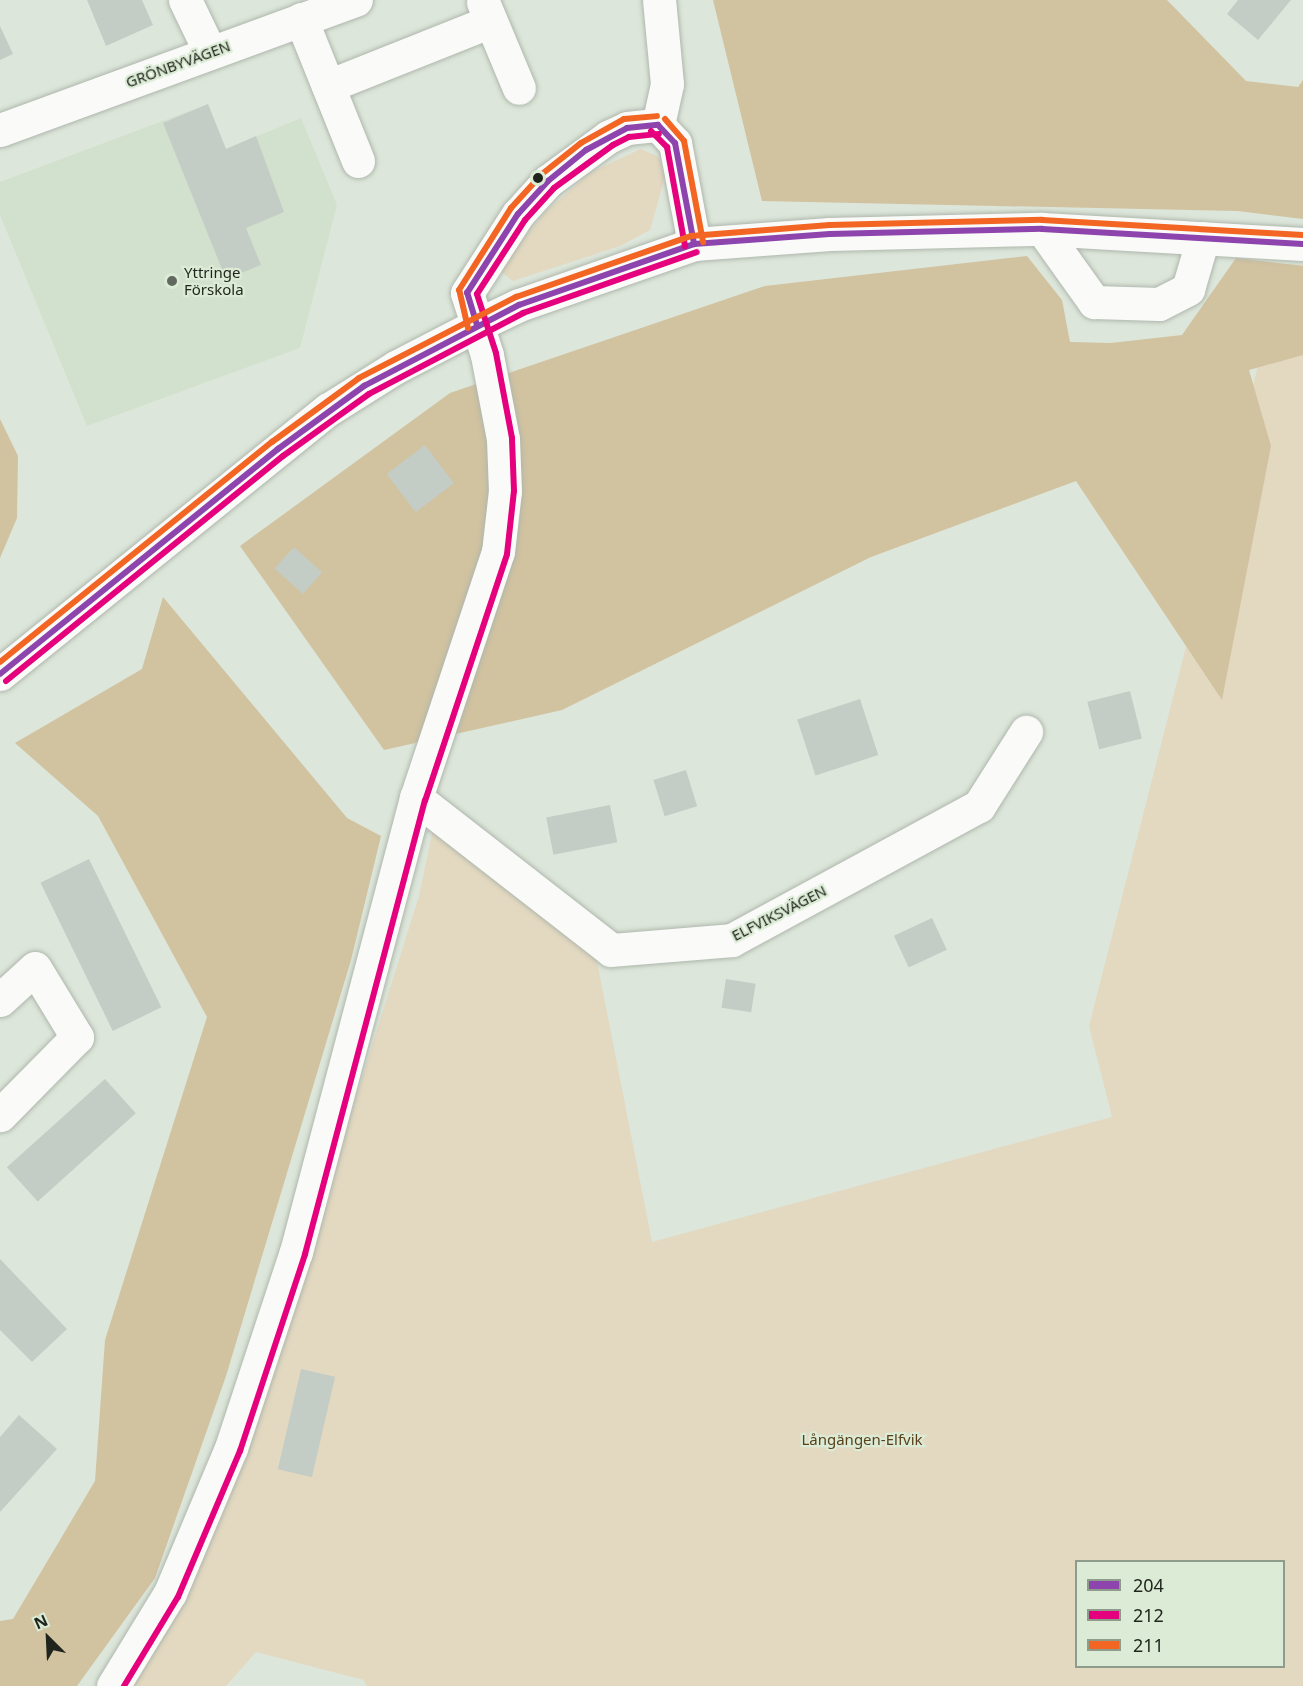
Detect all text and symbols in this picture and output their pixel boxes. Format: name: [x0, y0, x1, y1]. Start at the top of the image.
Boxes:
street label: GRÖNBYVÄGEN: [123, 37, 233, 91]
unlabelled marker: [532, 172, 544, 184]
place label: Yttringe Förskola: [184, 263, 244, 298]
marker: Yttringe Förskola: [165, 274, 179, 288]
street label: ELFVIKSVÄGEN: [729, 881, 829, 945]
park label: Långängen-Elfvik: [801, 1431, 923, 1449]
legend: [1075, 1560, 1285, 1668]
text: 204: [1133, 1573, 1164, 1597]
text: 212: [1133, 1603, 1164, 1627]
north arrow: [18, 1608, 78, 1668]
text: N: [30, 1609, 51, 1634]
text: 211: [1133, 1633, 1164, 1657]

